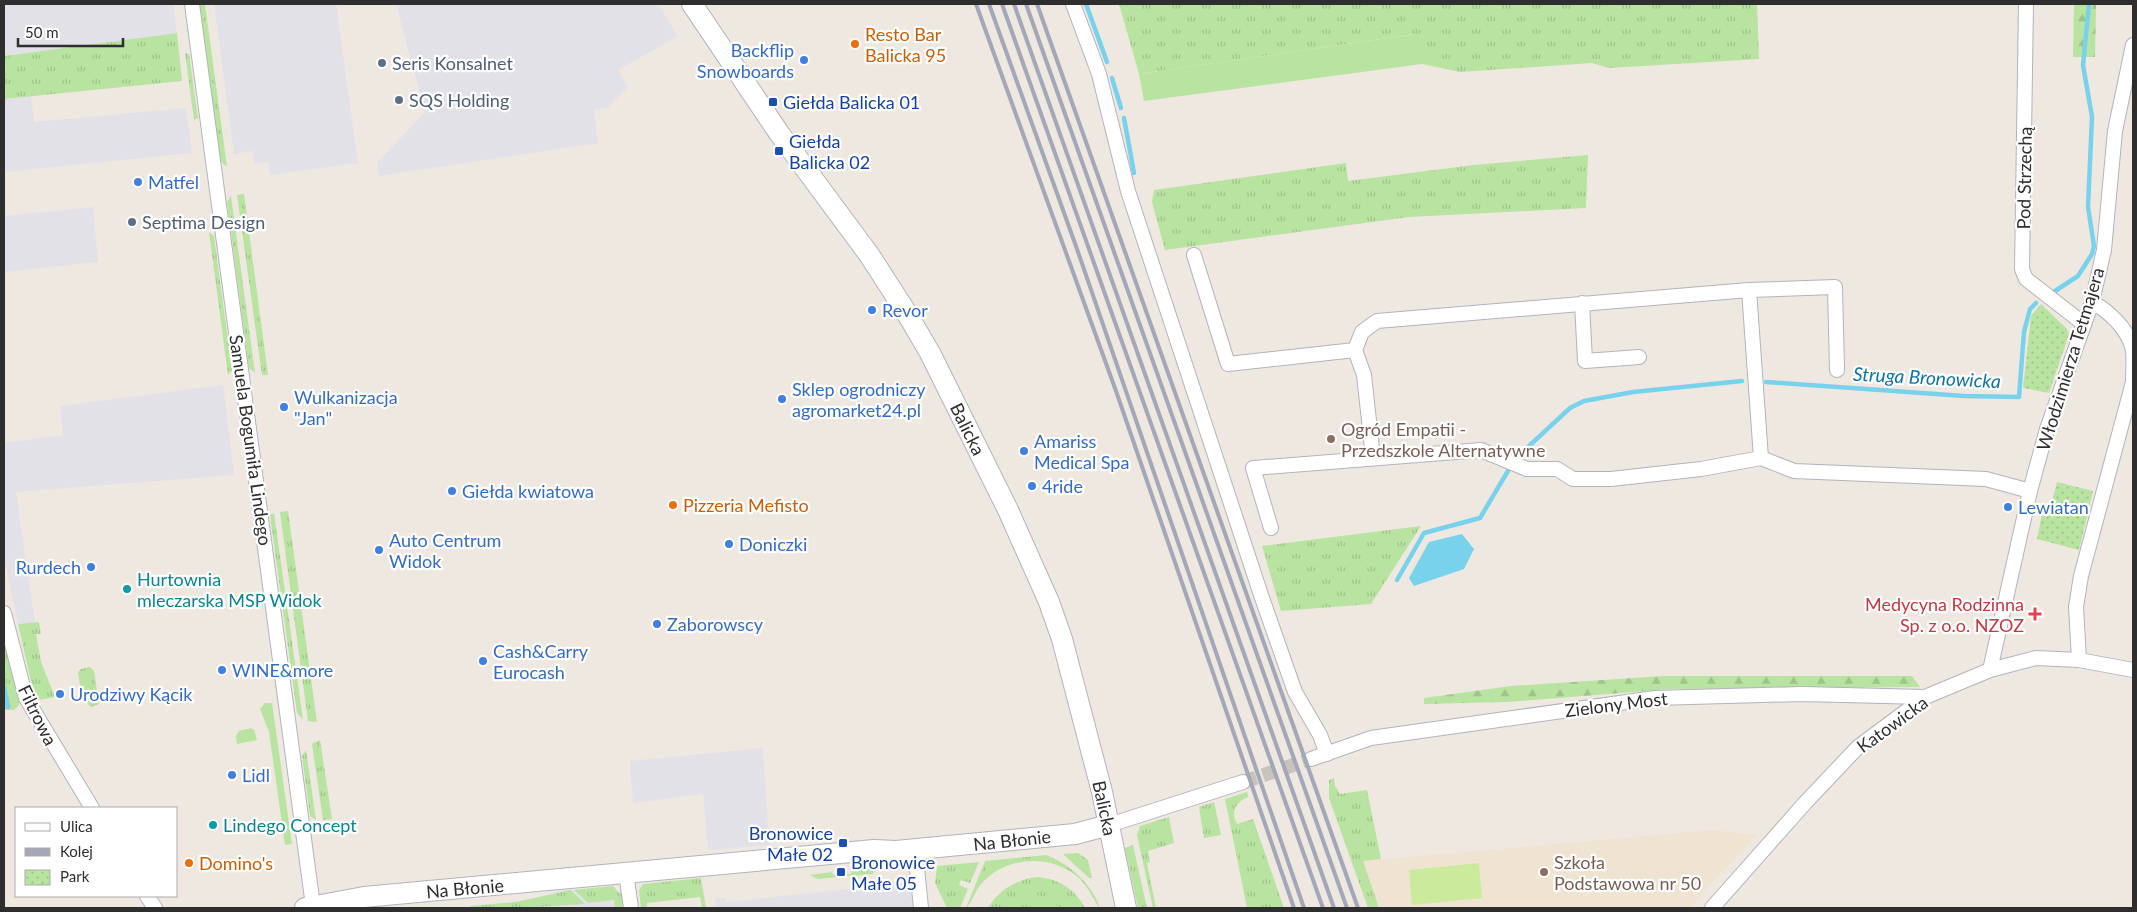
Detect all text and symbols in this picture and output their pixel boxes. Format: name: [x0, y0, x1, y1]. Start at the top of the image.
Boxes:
scale bar: [18, 15, 122, 47]
text: 50 m: [25, 23, 59, 41]
place label: Resto Bar Balicka 95: [865, 23, 946, 66]
marker: Resto Bar Balicka 95: [849, 38, 861, 50]
place label: Backflip Snowboards: [697, 39, 794, 82]
place label: Seris Konsalnet: [392, 52, 513, 74]
marker: Backflip Snowboards: [798, 54, 810, 66]
marker: Seris Konsalnet: [376, 57, 388, 69]
place label: SQS Holding: [409, 89, 509, 111]
place label: Giełda Balicka 01: [783, 91, 920, 113]
marker: SQS Holding: [393, 94, 405, 106]
marker: Giełda Balicka 01: [767, 96, 779, 108]
street label: Pod Strzechą: [2012, 126, 2036, 230]
place label: Giełda Balicka 02: [789, 130, 870, 173]
marker: Giełda Balicka 02: [773, 145, 785, 157]
place label: Matfel: [148, 171, 199, 193]
marker: Matfel: [132, 176, 144, 188]
place label: Septima Design: [142, 211, 265, 233]
marker: Septima Design: [126, 216, 138, 228]
street label: Włodzimierza Tetmajera: [2032, 265, 2108, 453]
place label: Revor: [882, 299, 928, 321]
marker: Revor: [866, 304, 878, 316]
street label: Samuela Bogumiła Lindego: [225, 333, 277, 547]
water label: Struga Bronowicka: [1853, 362, 2001, 392]
place label: Sklep ogrodniczy agromarket24.pl: [792, 378, 926, 421]
place label: Wulkanizacja "Jan": [294, 386, 398, 429]
marker: Sklep ogrodniczy agromarket24.pl: [776, 393, 788, 405]
street label: Balicka: [946, 399, 990, 459]
marker: Wulkanizacja "Jan": [278, 401, 290, 413]
place label: Ogród Empatii - Przedszkole Alternatywne: [1341, 418, 1545, 461]
place label: Amariss Medical Spa: [1034, 430, 1129, 473]
marker: Ogród Empatii - Przedszkole Alternatywne: [1325, 433, 1337, 445]
marker: Amariss Medical Spa: [1018, 445, 1030, 457]
place label: 4ride: [1042, 475, 1083, 497]
place label: Giełda kwiatowa: [462, 480, 594, 502]
marker: 4ride: [1026, 480, 1038, 492]
marker: Giełda kwiatowa: [446, 485, 458, 497]
place label: Pizzeria Mefisto: [683, 494, 809, 516]
place label: Lewiatan: [2018, 496, 2089, 518]
marker: Pizzeria Mefisto: [667, 499, 679, 511]
marker: Lewiatan: [2002, 501, 2014, 513]
place label: Auto Centrum Widok: [389, 529, 501, 572]
place label: Doniczki: [739, 533, 807, 555]
marker: Doniczki: [723, 538, 735, 550]
marker: Auto Centrum Widok: [373, 544, 385, 556]
place label: Rurdech: [16, 556, 81, 578]
marker: Rurdech: [85, 561, 97, 573]
place label: Hurtownia mleczarska MSP Widok: [137, 568, 323, 611]
marker: Hurtownia mleczarska MSP Widok: [121, 583, 133, 595]
place label: Medycyna Rodzinna Sp. z o.o. NZOZ: [1865, 593, 2024, 636]
marker: Medycyna Rodzinna Sp. z o.o. NZOZ: [2028, 607, 2042, 621]
place label: Zaborowscy: [667, 613, 764, 635]
marker: Zaborowscy: [651, 618, 663, 630]
place label: Cash&Carry Eurocash: [493, 640, 589, 683]
marker: Cash&Carry Eurocash: [477, 655, 489, 667]
place label: WINE&more: [232, 659, 333, 681]
marker: WINE&more: [216, 664, 228, 676]
street label: Filtrowa: [14, 681, 62, 749]
place label: Urodziwy Kącik: [70, 683, 193, 705]
street label: Zielony Most: [1563, 687, 1669, 721]
marker: Urodziwy Kącik: [54, 688, 66, 700]
street label: Katowicka: [1852, 691, 1932, 757]
place label: Lidl: [242, 764, 270, 786]
marker: Lidl: [226, 769, 238, 781]
street label: Balicka: [1088, 778, 1122, 838]
legend: [15, 807, 178, 897]
place label: Lindego Concept: [223, 814, 357, 836]
text: Ulica: [60, 817, 93, 835]
marker: Lindego Concept: [207, 819, 219, 831]
place label: Bronowice Małe 02: [749, 822, 833, 865]
street label: Na Błonie: [972, 825, 1052, 855]
marker: Bronowice Małe 02: [837, 837, 849, 849]
text: Kolej: [60, 842, 93, 860]
place label: Bronowice Małe 05: [851, 851, 935, 894]
place label: Szkoła Podstawowa nr 50: [1554, 851, 1701, 894]
place label: Domino's: [199, 852, 273, 874]
marker: Domino's: [183, 857, 195, 869]
marker: Bronowice Małe 05: [835, 866, 847, 878]
marker: Szkoła Podstawowa nr 50: [1538, 866, 1550, 878]
text: Park: [60, 867, 90, 885]
street label: Na Błonie: [425, 874, 505, 902]

